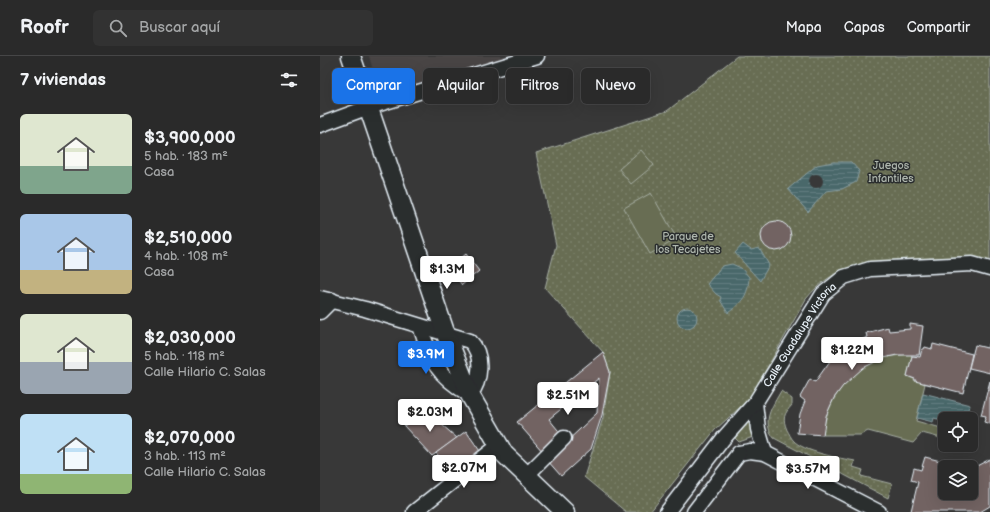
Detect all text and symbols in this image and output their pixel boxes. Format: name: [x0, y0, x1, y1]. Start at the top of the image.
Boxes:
search box: [93, 10, 373, 46]
text: Roofr: [20, 16, 69, 39]
icon: search: [107, 17, 129, 39]
text: Buscar aquí: [139, 18, 220, 37]
text: Mapa: [786, 19, 822, 36]
text: Capas: [844, 19, 885, 36]
text: Compartir: [907, 19, 970, 36]
chip: Comprar: [332, 68, 415, 104]
chip: Alquilar: [423, 68, 498, 104]
chip: Filtros: [506, 68, 573, 104]
chip: Nuevo: [581, 68, 650, 104]
icon: filters: [278, 69, 300, 91]
text: 7 viviendas: [20, 70, 106, 90]
text: $3,900,000: [144, 128, 236, 148]
icon: home: [52, 130, 100, 178]
text: 5 hab. · 183 m²: [144, 148, 228, 164]
park label: Juegos Infantiles: [868, 159, 914, 185]
text: Casa: [144, 164, 174, 180]
text: $2,510,000: [144, 228, 232, 248]
icon: home: [52, 230, 100, 278]
park label: Parque de los Tecajetes: [656, 230, 721, 256]
text: 4 hab. · 108 m²: [144, 248, 228, 264]
pin: $1.3M: [419, 256, 475, 290]
text: $1.3M: [429, 261, 465, 277]
text: Casa: [144, 264, 174, 280]
street label: Calle Guadalupe Victoria: [760, 280, 839, 389]
text: $2,030,000: [144, 328, 236, 348]
icon: home: [52, 330, 100, 378]
pin: $1.22M: [819, 337, 885, 371]
pin: $3.9M: [398, 341, 454, 375]
text: $1.22M: [830, 342, 874, 358]
text: $3.9M: [407, 346, 445, 362]
text: 5 hab. · 118 m²: [144, 348, 225, 364]
text: Calle Hilario C. Salas: [144, 364, 266, 380]
pin: $2.51M: [535, 382, 601, 416]
text: $2.51M: [546, 387, 590, 403]
pin: $2.03M: [397, 399, 463, 433]
text: $2.03M: [407, 404, 453, 420]
map controls: [938, 412, 978, 500]
button: locate: [938, 412, 978, 452]
text: $2,070,000: [144, 428, 235, 448]
icon: home: [52, 430, 100, 478]
text: 3 hab. · 113 m²: [144, 448, 226, 464]
pin: $2.07M: [431, 455, 497, 489]
pin: $3.57M: [775, 456, 841, 490]
text: $2.07M: [441, 460, 487, 476]
button: layers: [938, 460, 978, 500]
text: $3.57M: [786, 461, 830, 477]
text: Calle Hilario C. Salas: [144, 464, 266, 480]

